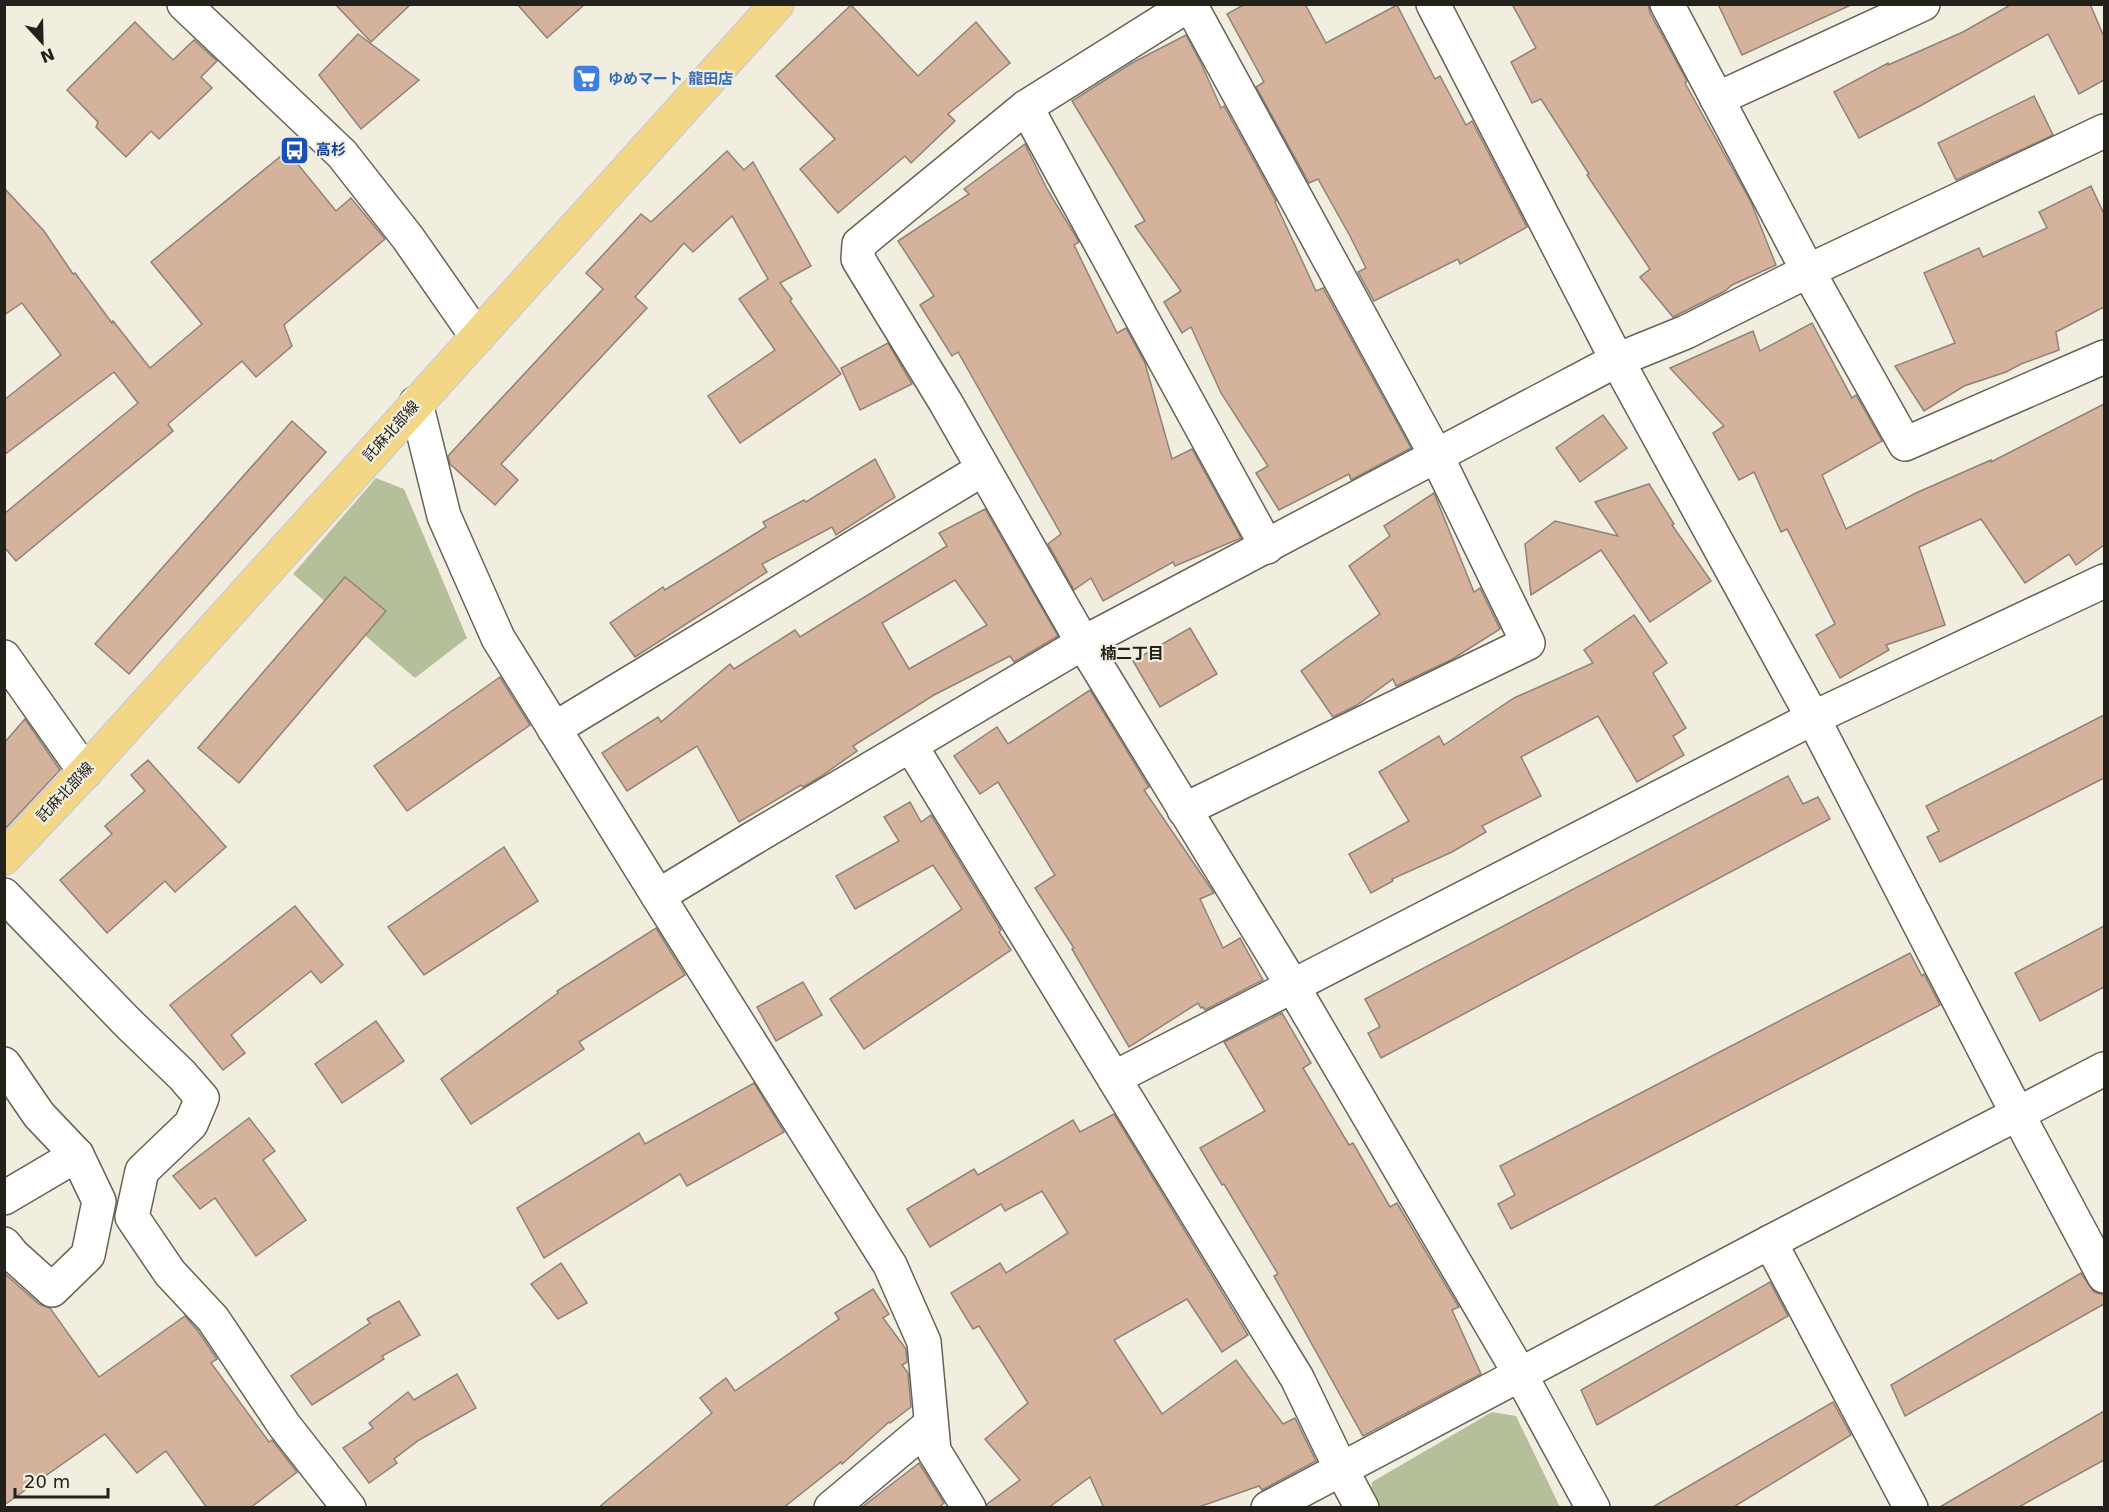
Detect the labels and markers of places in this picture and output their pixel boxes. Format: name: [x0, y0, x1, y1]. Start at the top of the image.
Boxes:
supermarket icon: ゆめマート 龍田店: [571, 63, 603, 95]
place label: ゆめマート 龍田店: [608, 70, 733, 88]
bus stop icon: 高杉: [279, 134, 311, 166]
place label: 高杉: [316, 141, 346, 159]

